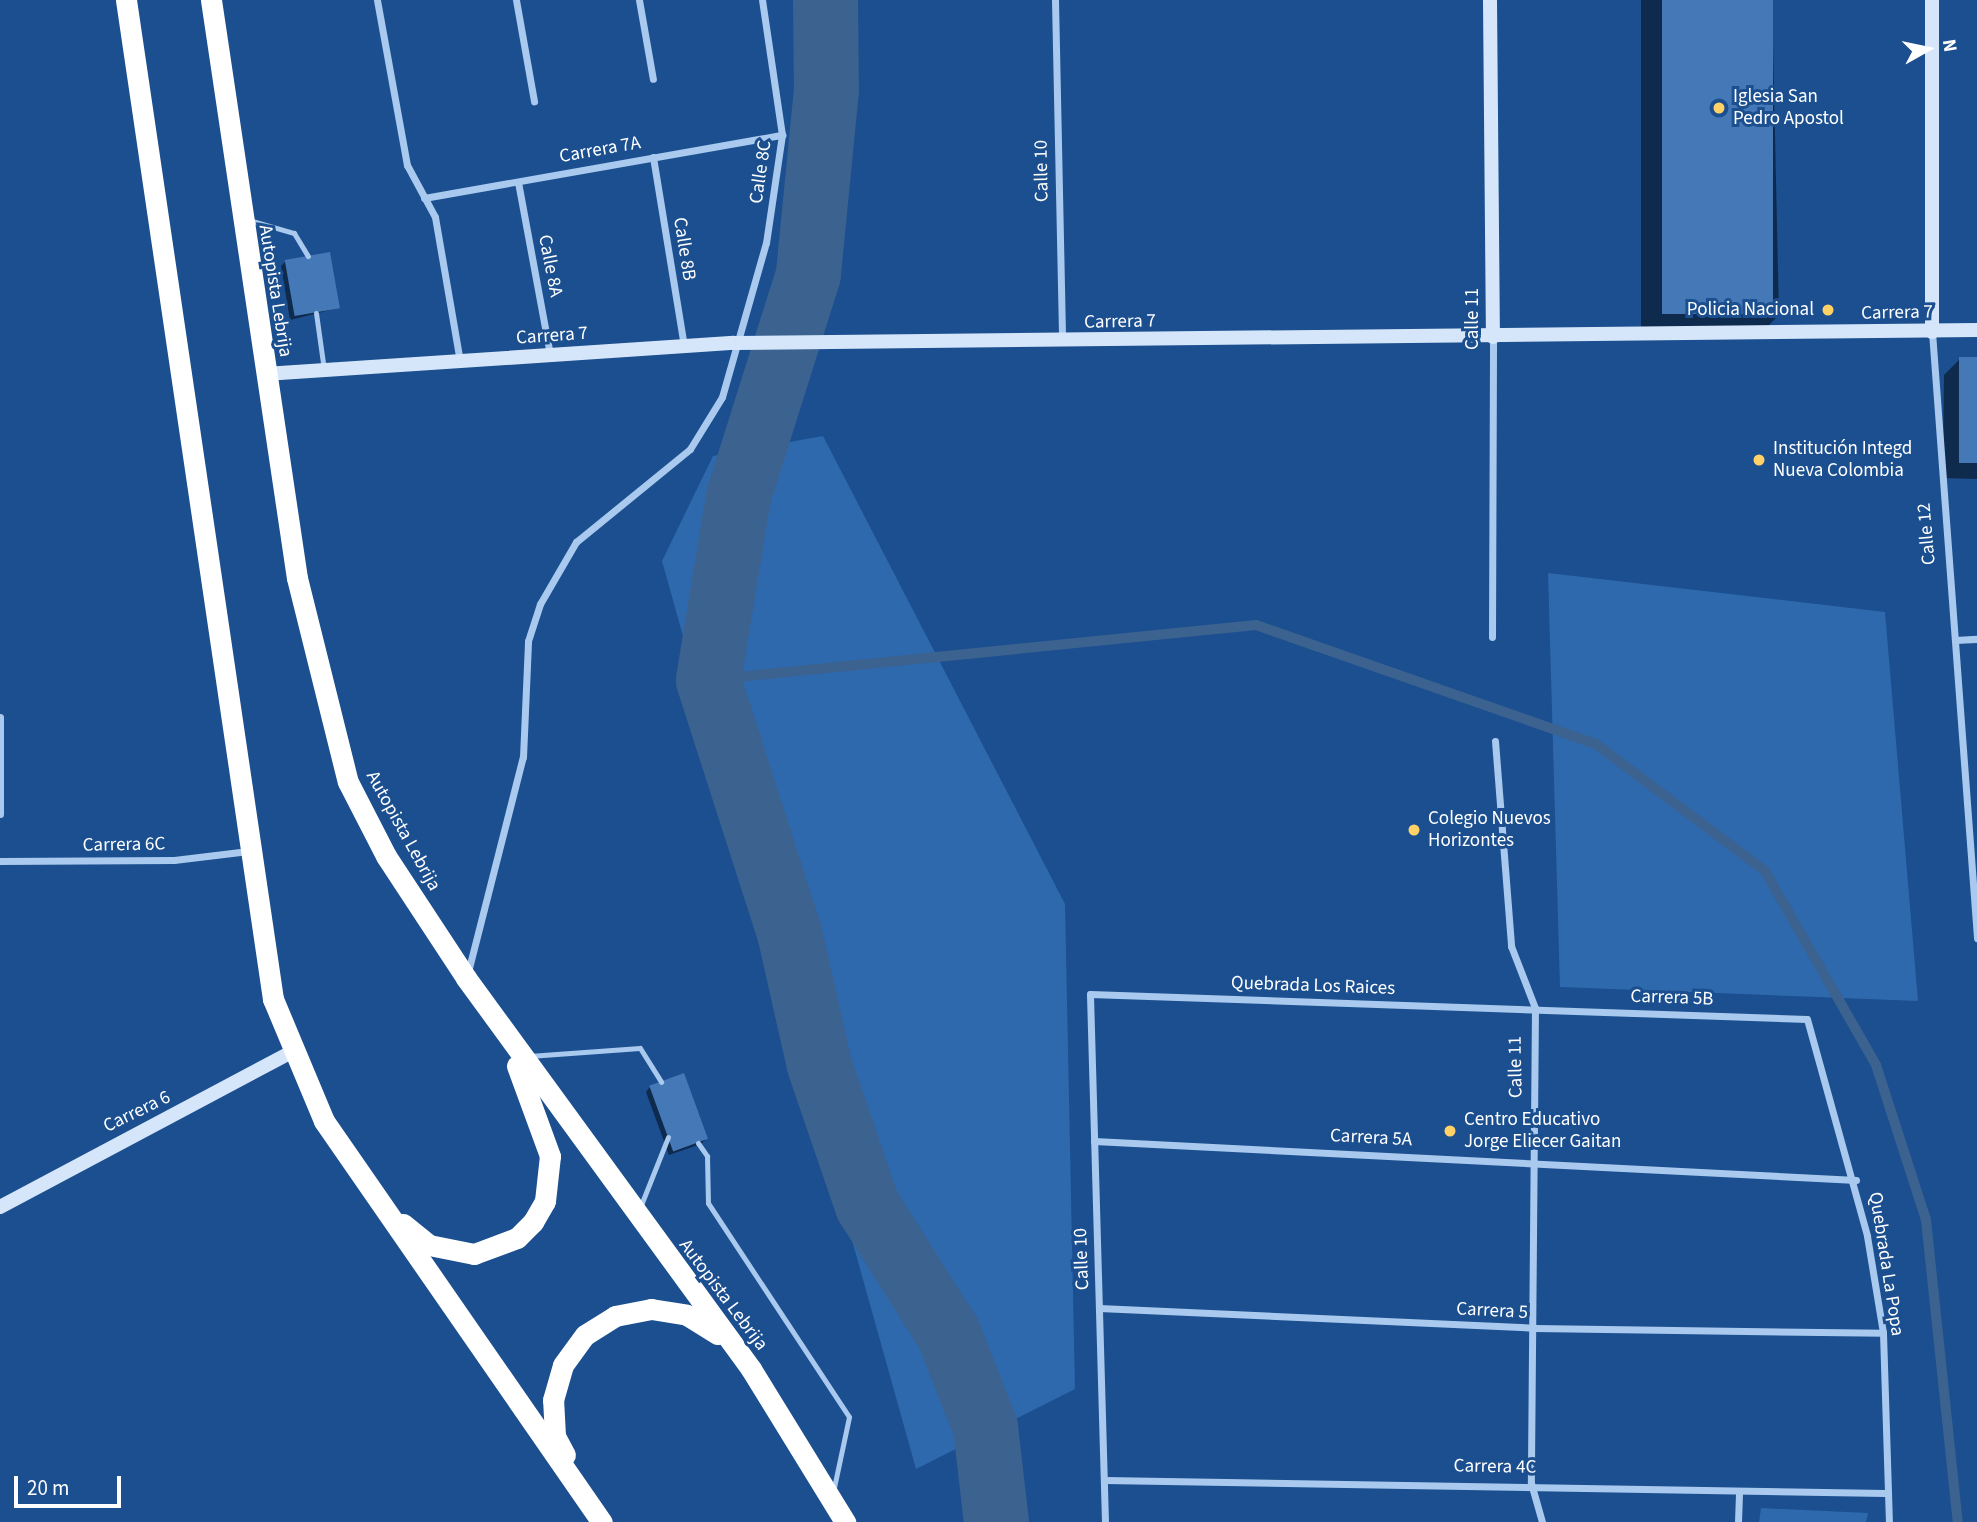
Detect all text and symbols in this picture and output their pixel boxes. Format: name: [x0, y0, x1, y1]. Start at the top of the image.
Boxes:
north arrow: [1893, 14, 1963, 84]
text: N: [1935, 37, 1964, 54]
place label: Iglesia San Pedro Apostol: [1733, 86, 1844, 130]
marker: Iglesia San Pedro Apostol: [1711, 100, 1727, 116]
street label: Carrera 7A: [558, 132, 642, 168]
street label: Calle 8C: [745, 139, 777, 205]
street label: Calle 10: [1030, 140, 1054, 202]
street label: Calle 8B: [668, 216, 700, 282]
street label: Autopista Lebrija: [253, 223, 297, 359]
street label: Calle 8A: [533, 233, 567, 299]
street label: Calle 11: [1462, 288, 1484, 350]
place label: Policia Nacional: [1687, 299, 1814, 321]
street label: Carrera 7: [1861, 301, 1933, 325]
marker: Policia Nacional: [1820, 302, 1836, 318]
street label: Carrera 7: [1084, 310, 1156, 334]
street label: Carrera 7: [515, 322, 589, 350]
place label: Institución Integd Nueva Colombia: [1773, 438, 1912, 482]
marker: Institución Integd Nueva Colombia: [1751, 452, 1767, 468]
street label: Calle 12: [1913, 502, 1941, 566]
street label: Autopista Lebrija: [361, 767, 445, 895]
place label: Colegio Nuevos Horizontes: [1428, 808, 1551, 852]
marker: Colegio Nuevos Horizontes: [1406, 822, 1422, 838]
street label: Carrera 6C: [82, 833, 166, 857]
street label: Quebrada Los Raices: [1231, 972, 1395, 1000]
street label: Carrera 5B: [1630, 985, 1714, 1011]
street label: Calle 11: [1504, 1036, 1528, 1098]
street label: Carrera 6: [100, 1086, 174, 1138]
place label: Centro Educativo Jorge Eliecer Gaitan: [1464, 1109, 1621, 1153]
marker: Centro Educativo Jorge Eliecer Gaitan: [1442, 1123, 1458, 1139]
street label: Carrera 5A: [1329, 1124, 1413, 1152]
street label: Quebrada La Popa: [1863, 1190, 1909, 1338]
street label: Calle 10: [1070, 1228, 1094, 1290]
street label: Autopista Lebrija: [674, 1235, 772, 1355]
street label: Carrera 5: [1456, 1298, 1528, 1324]
street label: Carrera 4C: [1453, 1455, 1537, 1479]
scale bar: [18, 1462, 124, 1506]
text: 20 m: [27, 1473, 69, 1503]

